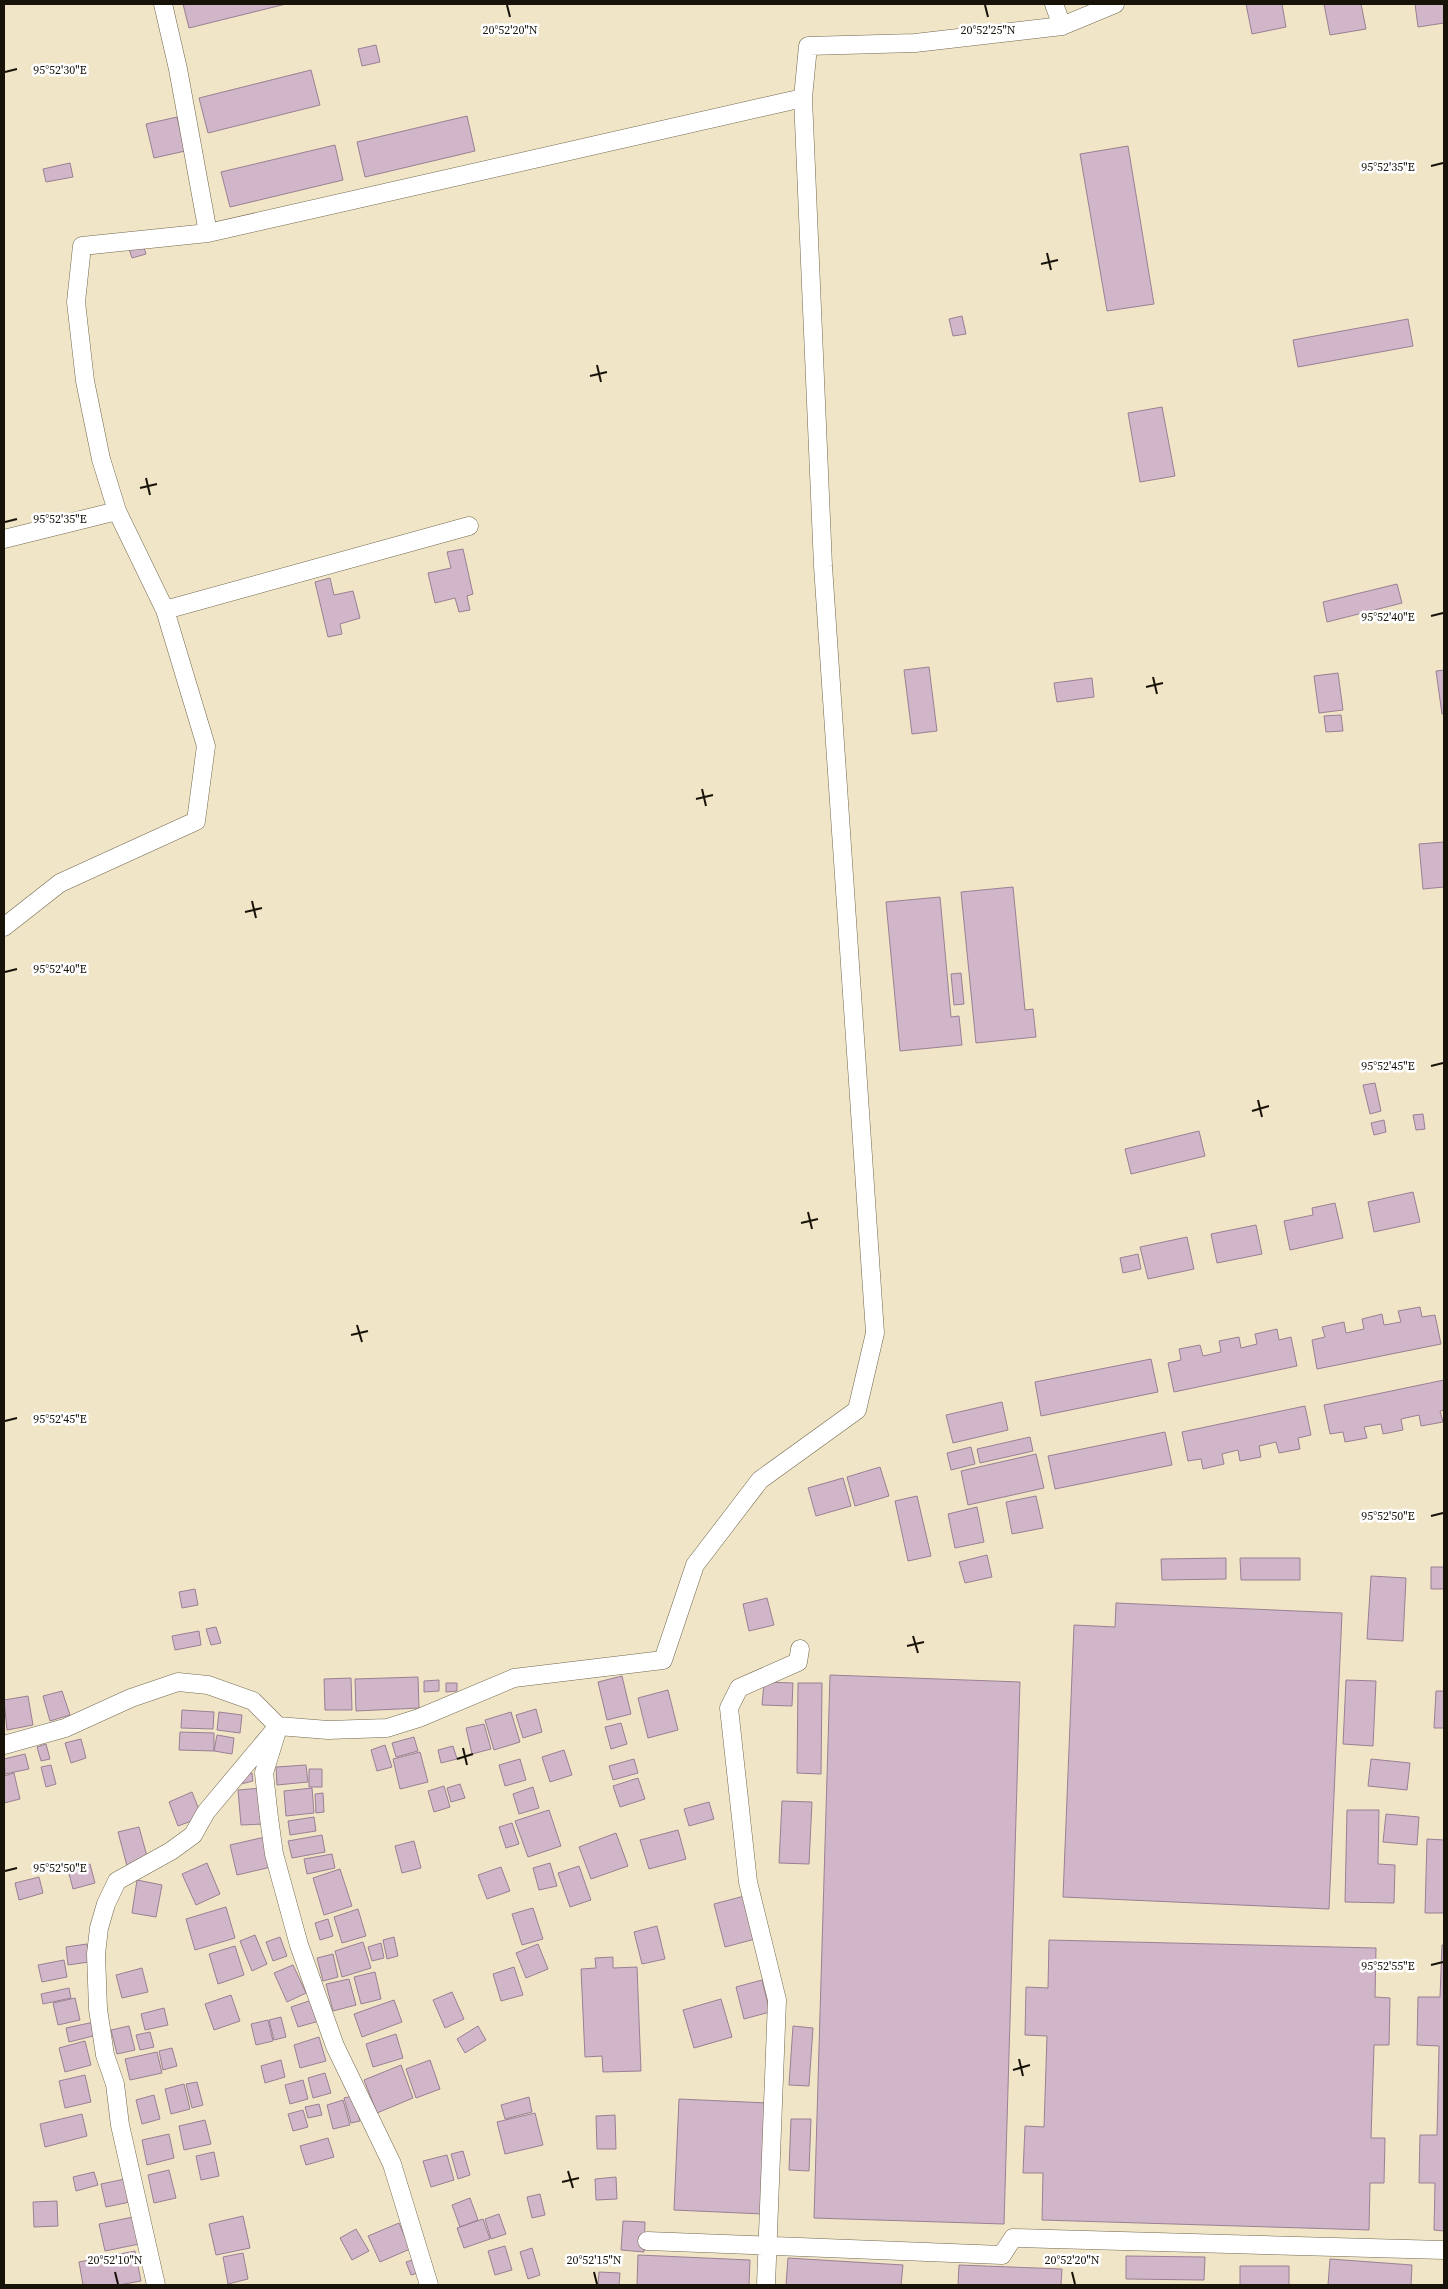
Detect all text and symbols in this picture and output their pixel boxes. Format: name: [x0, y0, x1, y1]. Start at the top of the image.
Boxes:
text: 20°52'20"N: [482, 22, 538, 38]
text: 20°52'25"N: [960, 22, 1016, 38]
text: 95°52'30"E: [33, 62, 87, 78]
text: 95°52'35"E: [1361, 159, 1415, 175]
text: 95°52'35"E: [33, 511, 87, 527]
text: 95°52'40"E: [1361, 609, 1415, 625]
text: 95°52'40"E: [33, 961, 87, 977]
text: 95°52'45"E: [1361, 1058, 1415, 1074]
text: 95°52'45"E: [33, 1411, 87, 1427]
text: 95°52'50"E: [1361, 1508, 1415, 1524]
text: 95°52'50"E: [33, 1860, 87, 1876]
text: 95°52'55"E: [1361, 1958, 1415, 1974]
text: 20°52'10"N: [87, 2252, 143, 2268]
text: 20°52'15"N: [566, 2252, 622, 2268]
text: 20°52'20"N: [1044, 2252, 1100, 2268]

